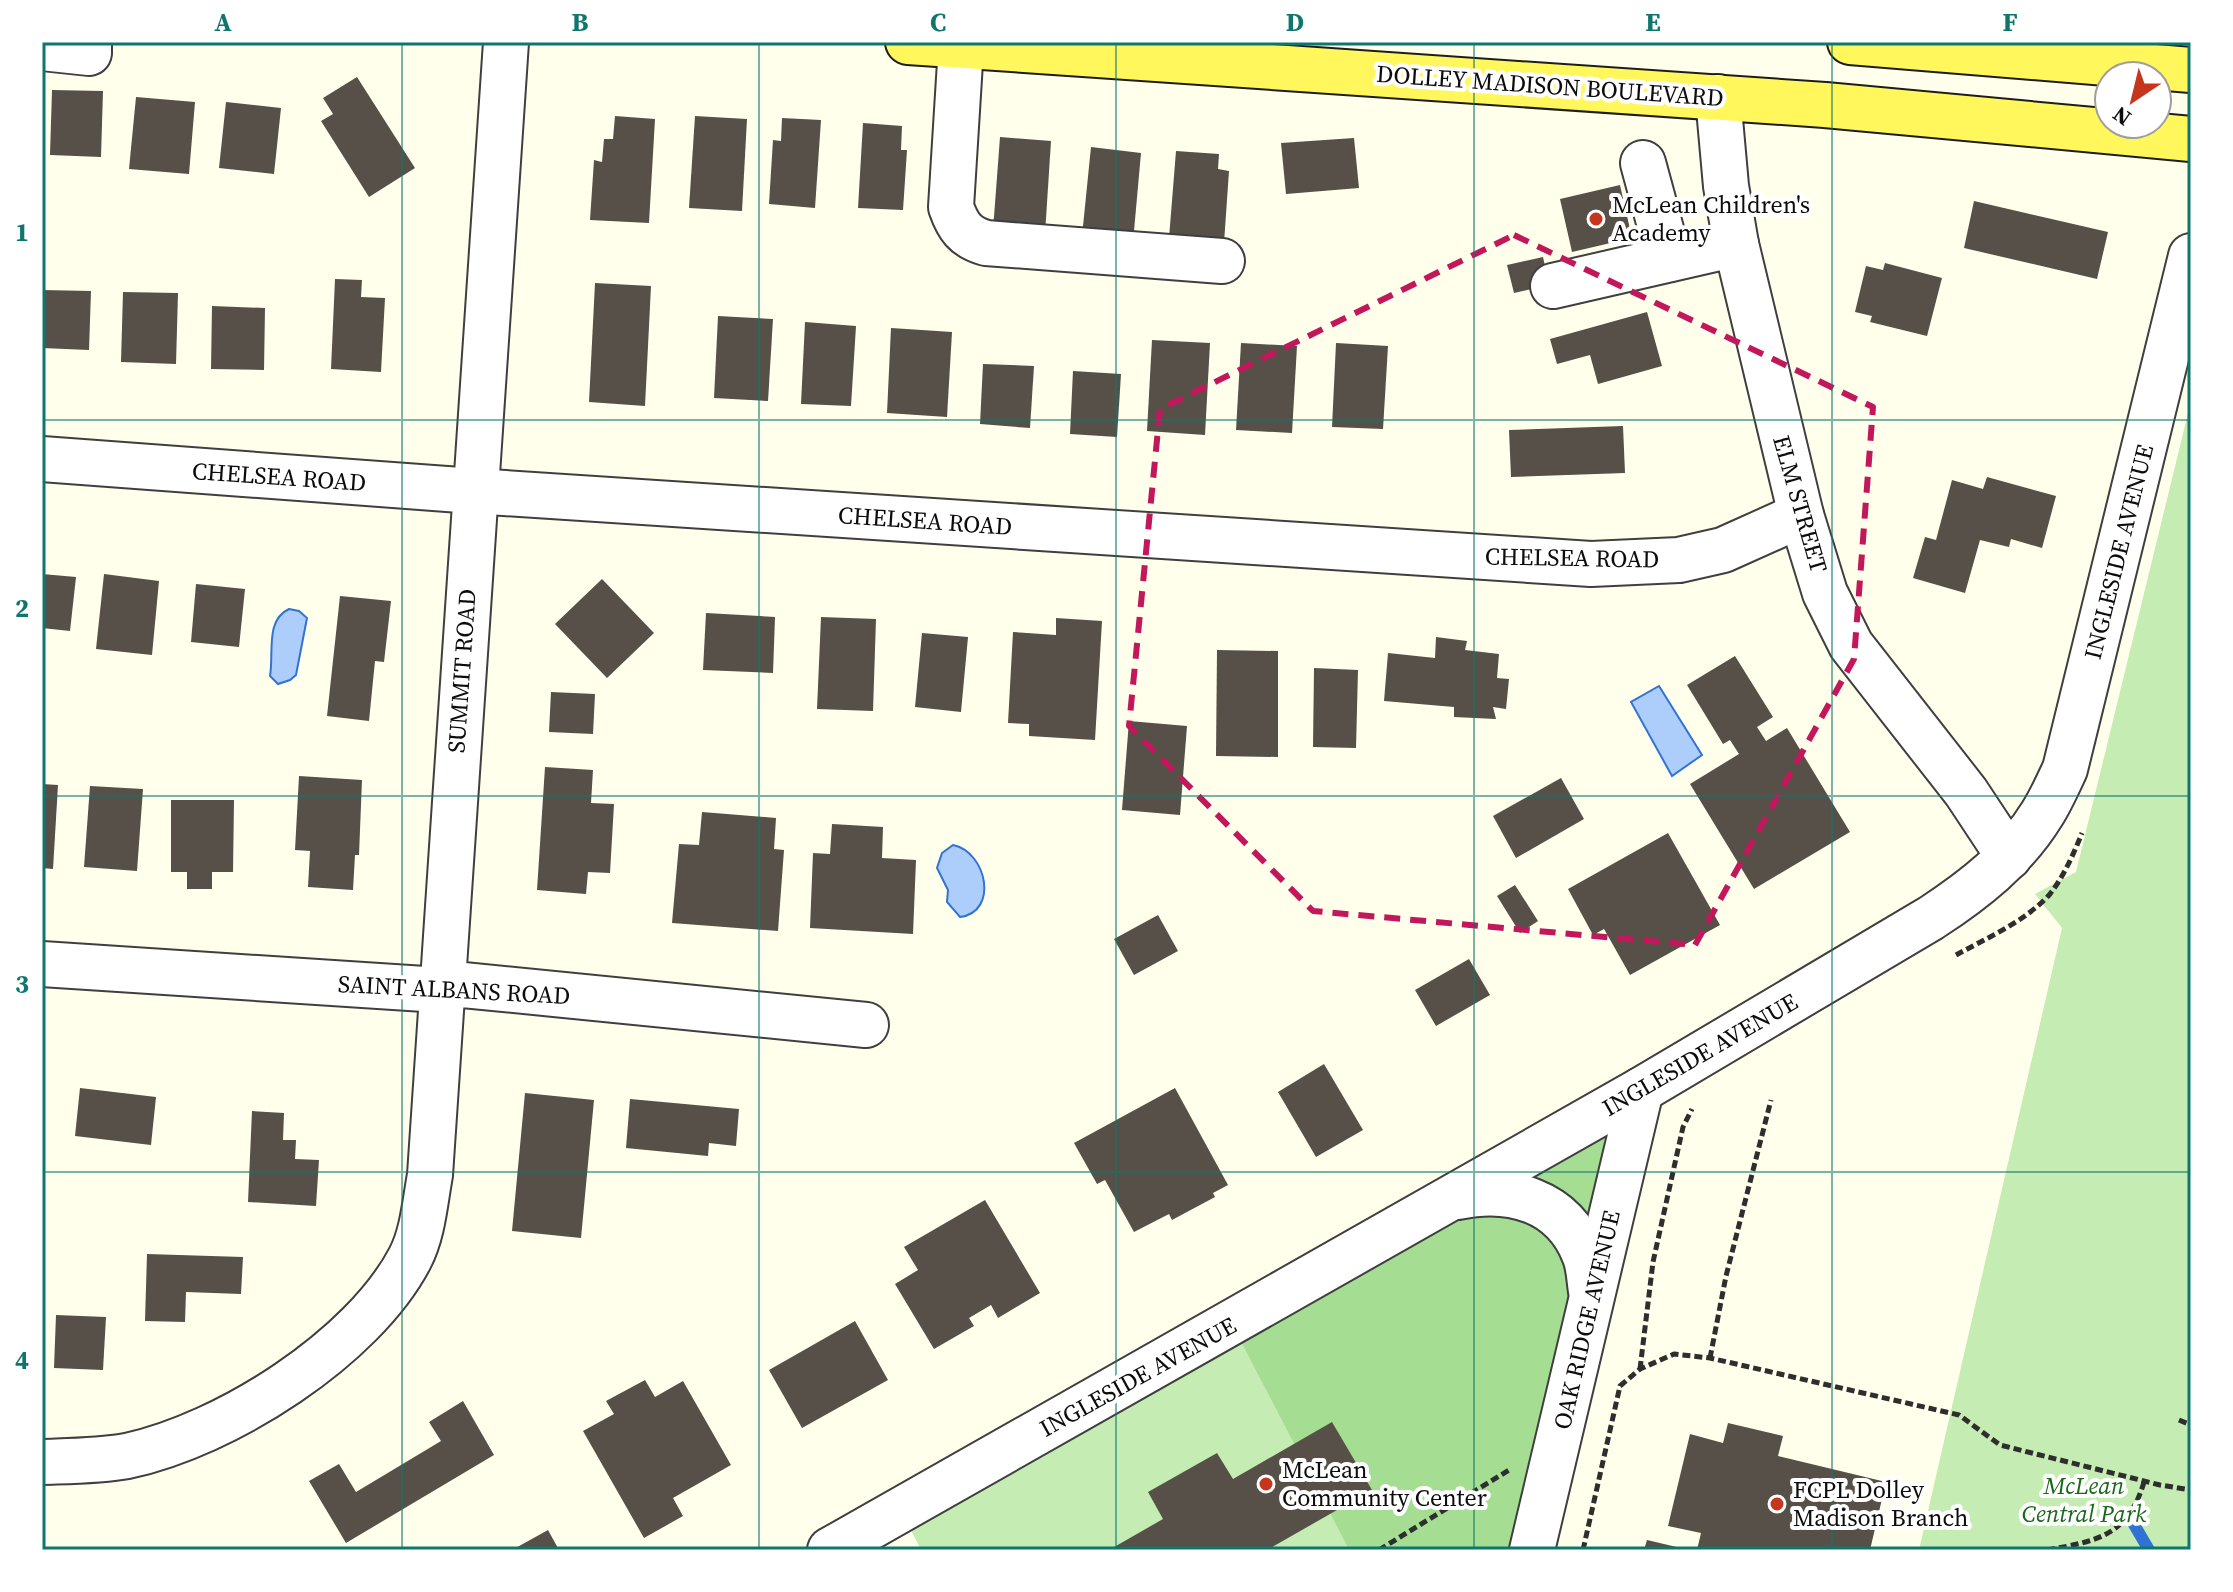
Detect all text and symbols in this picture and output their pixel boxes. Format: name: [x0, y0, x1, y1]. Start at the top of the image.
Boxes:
text: A: [214, 4, 232, 40]
text: B: [572, 4, 589, 40]
text: C: [930, 4, 946, 40]
text: D: [1286, 4, 1304, 40]
text: E: [1645, 4, 1661, 40]
text: F: [2002, 4, 2018, 40]
street label: DOLLEY MADISON BOULEVARD: [1375, 57, 1725, 114]
north arrow: [2093, 60, 2173, 140]
text: N: [2106, 99, 2137, 133]
place label: McLean Children's Academy: [1612, 188, 1810, 249]
marker: McLean Children's Academy: [1587, 210, 1605, 228]
text: 1: [15, 214, 29, 250]
street label: ELM STREET: [1765, 431, 1836, 577]
street label: INGLESIDE AVENUE: [2076, 441, 2161, 663]
street label: CHELSEA ROAD: [191, 454, 367, 499]
street label: CHELSEA ROAD: [837, 498, 1013, 543]
street label: CHELSEA ROAD: [1485, 539, 1659, 576]
street label: SUMMIT ROAD: [439, 588, 484, 754]
text: 2: [15, 590, 29, 626]
text: 3: [15, 966, 29, 1002]
street label: SAINT ALBANS ROAD: [337, 967, 571, 1012]
street label: INGLESIDE AVENUE: [1596, 985, 1803, 1124]
street label: OAK RIDGE AVENUE: [1545, 1207, 1628, 1433]
street label: INGLESIDE AVENUE: [1033, 1309, 1242, 1444]
text: 4: [15, 1342, 29, 1378]
place label: McLean Community Center: [1282, 1453, 1487, 1514]
park label: McLean Central Park: [2022, 1469, 2147, 1530]
place label: FCPL Dolley Madison Branch: [1793, 1473, 1968, 1534]
marker: McLean Community Center: [1257, 1475, 1275, 1493]
marker: FCPL Dolley Madison Branch: [1768, 1495, 1786, 1513]

